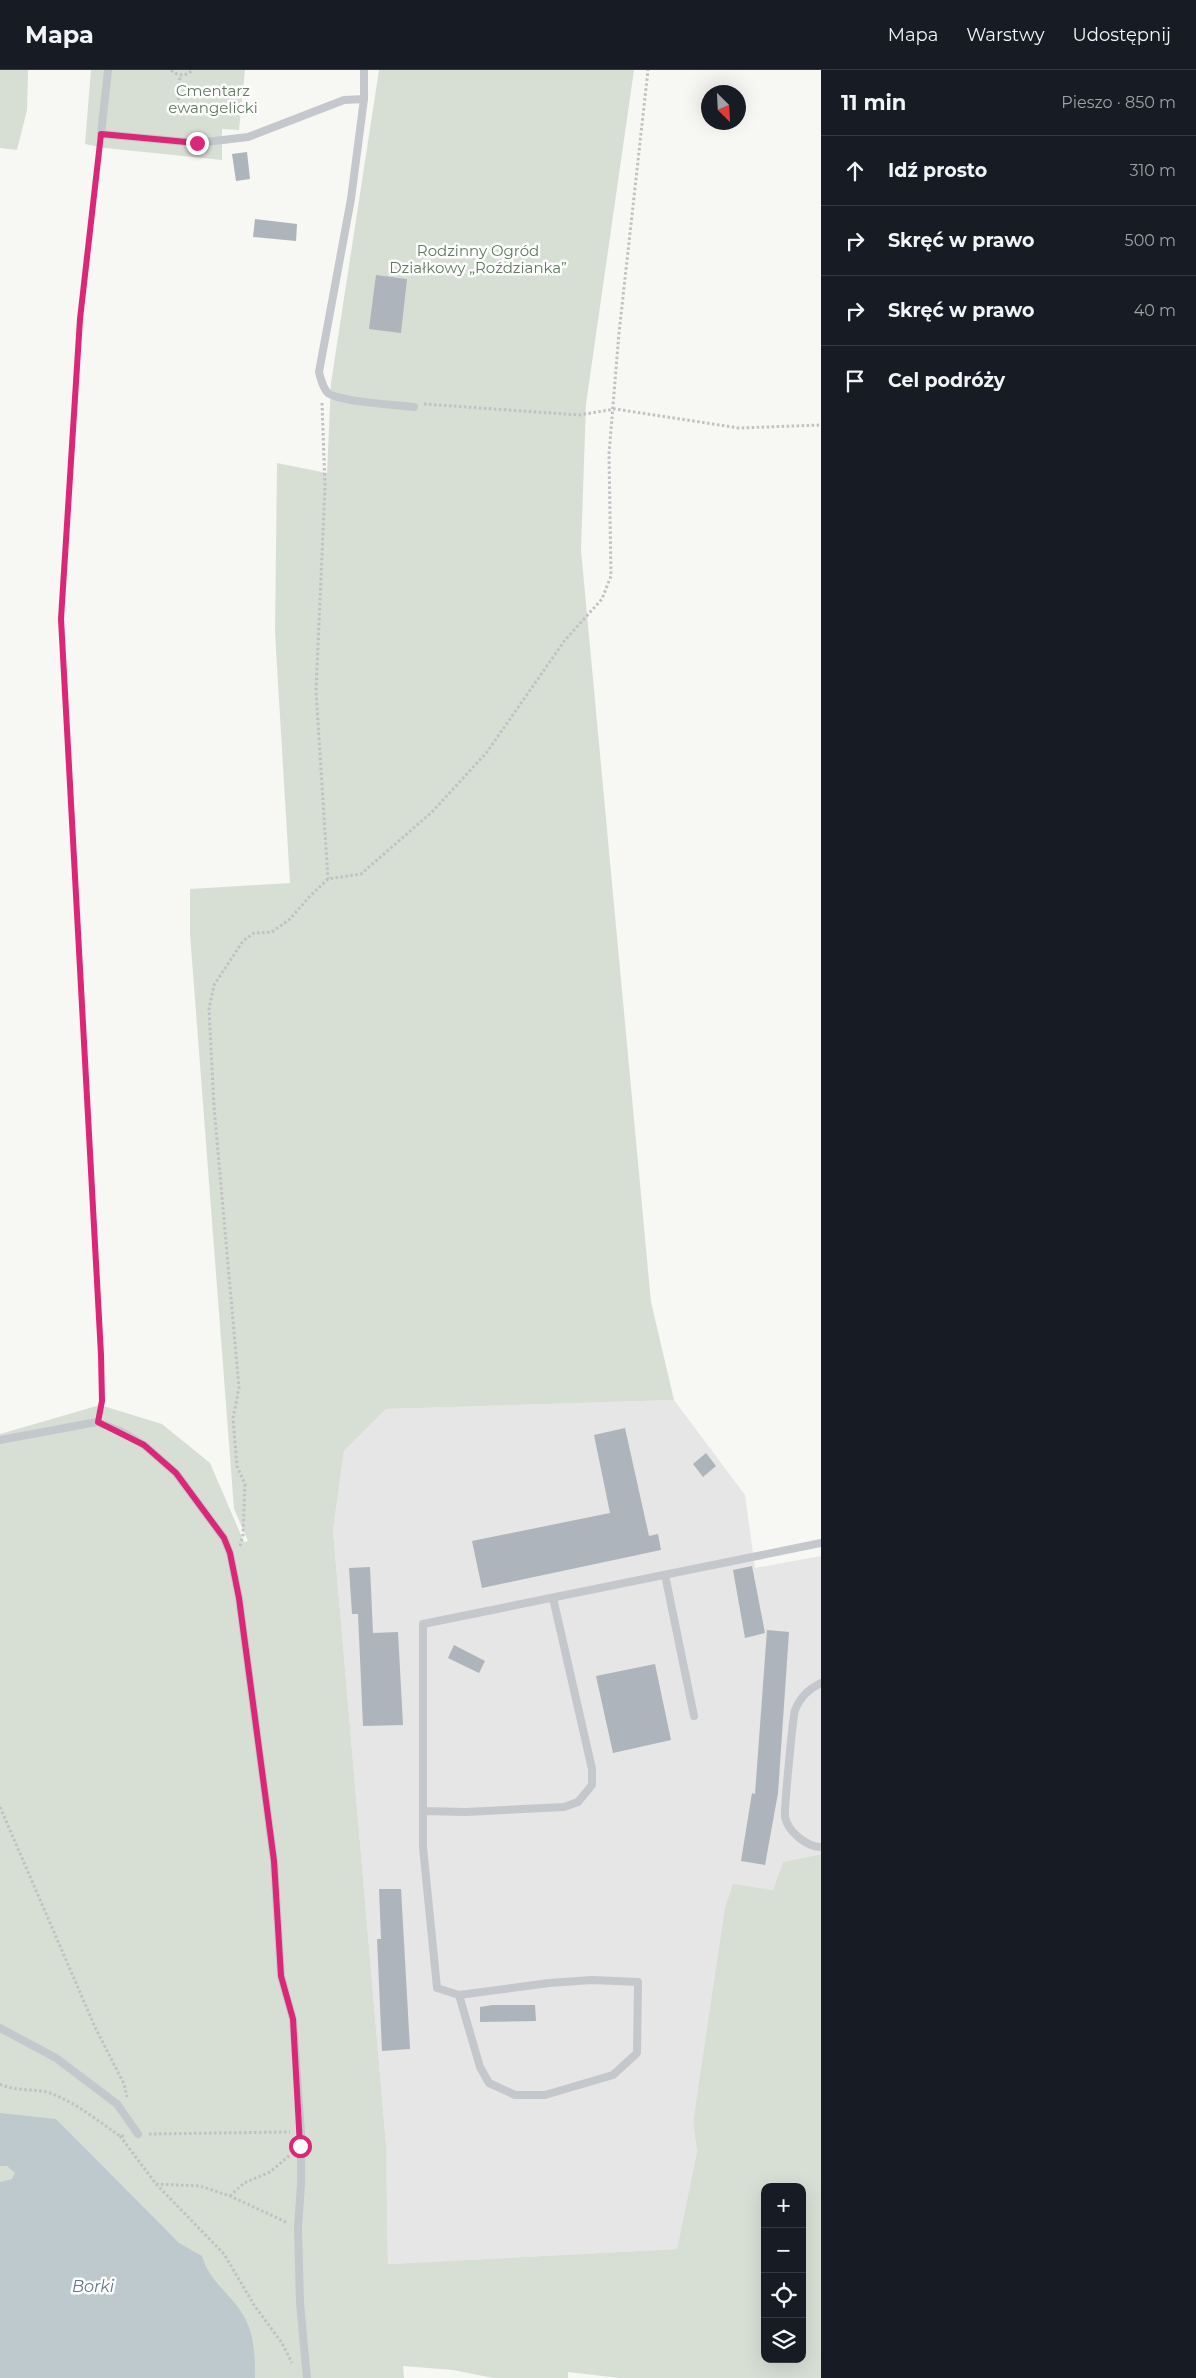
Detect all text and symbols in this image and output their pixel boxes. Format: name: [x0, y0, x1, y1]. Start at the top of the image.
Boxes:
text: Mapa: [25, 20, 94, 49]
text: Mapa: [888, 24, 938, 46]
text: Warstwy: [966, 24, 1044, 46]
text: Udostępnij: [1072, 24, 1171, 46]
park label: Cmentarz ewangelicki: [168, 81, 258, 117]
north arrow: [701, 85, 746, 130]
text: 11 min: [841, 90, 906, 115]
text: Pieszo · 850 m: [1061, 93, 1176, 112]
route end: [186, 132, 209, 155]
icon: ahead: [841, 157, 869, 185]
text: Idź prosto: [888, 159, 987, 182]
text: 310 m: [1129, 161, 1176, 180]
icon: right: [841, 227, 869, 255]
text: Skręć w prawo: [888, 229, 1034, 252]
text: 500 m: [1125, 231, 1176, 250]
park label: Rodzinny Ogród Działkowy „Roździanka”: [389, 241, 567, 277]
icon: right: [841, 297, 869, 325]
text: Skręć w prawo: [888, 299, 1034, 322]
text: 40 m: [1134, 301, 1176, 320]
icon: arrive: [841, 367, 869, 395]
text: Cel podróży: [888, 369, 1005, 392]
route start: [289, 2135, 312, 2158]
map controls: [761, 2183, 806, 2363]
button: +: [761, 2183, 806, 2228]
button: −: [761, 2228, 806, 2273]
button: locate: [761, 2273, 806, 2318]
water label: Borki: [72, 2277, 115, 2296]
button: layers: [761, 2318, 806, 2363]

